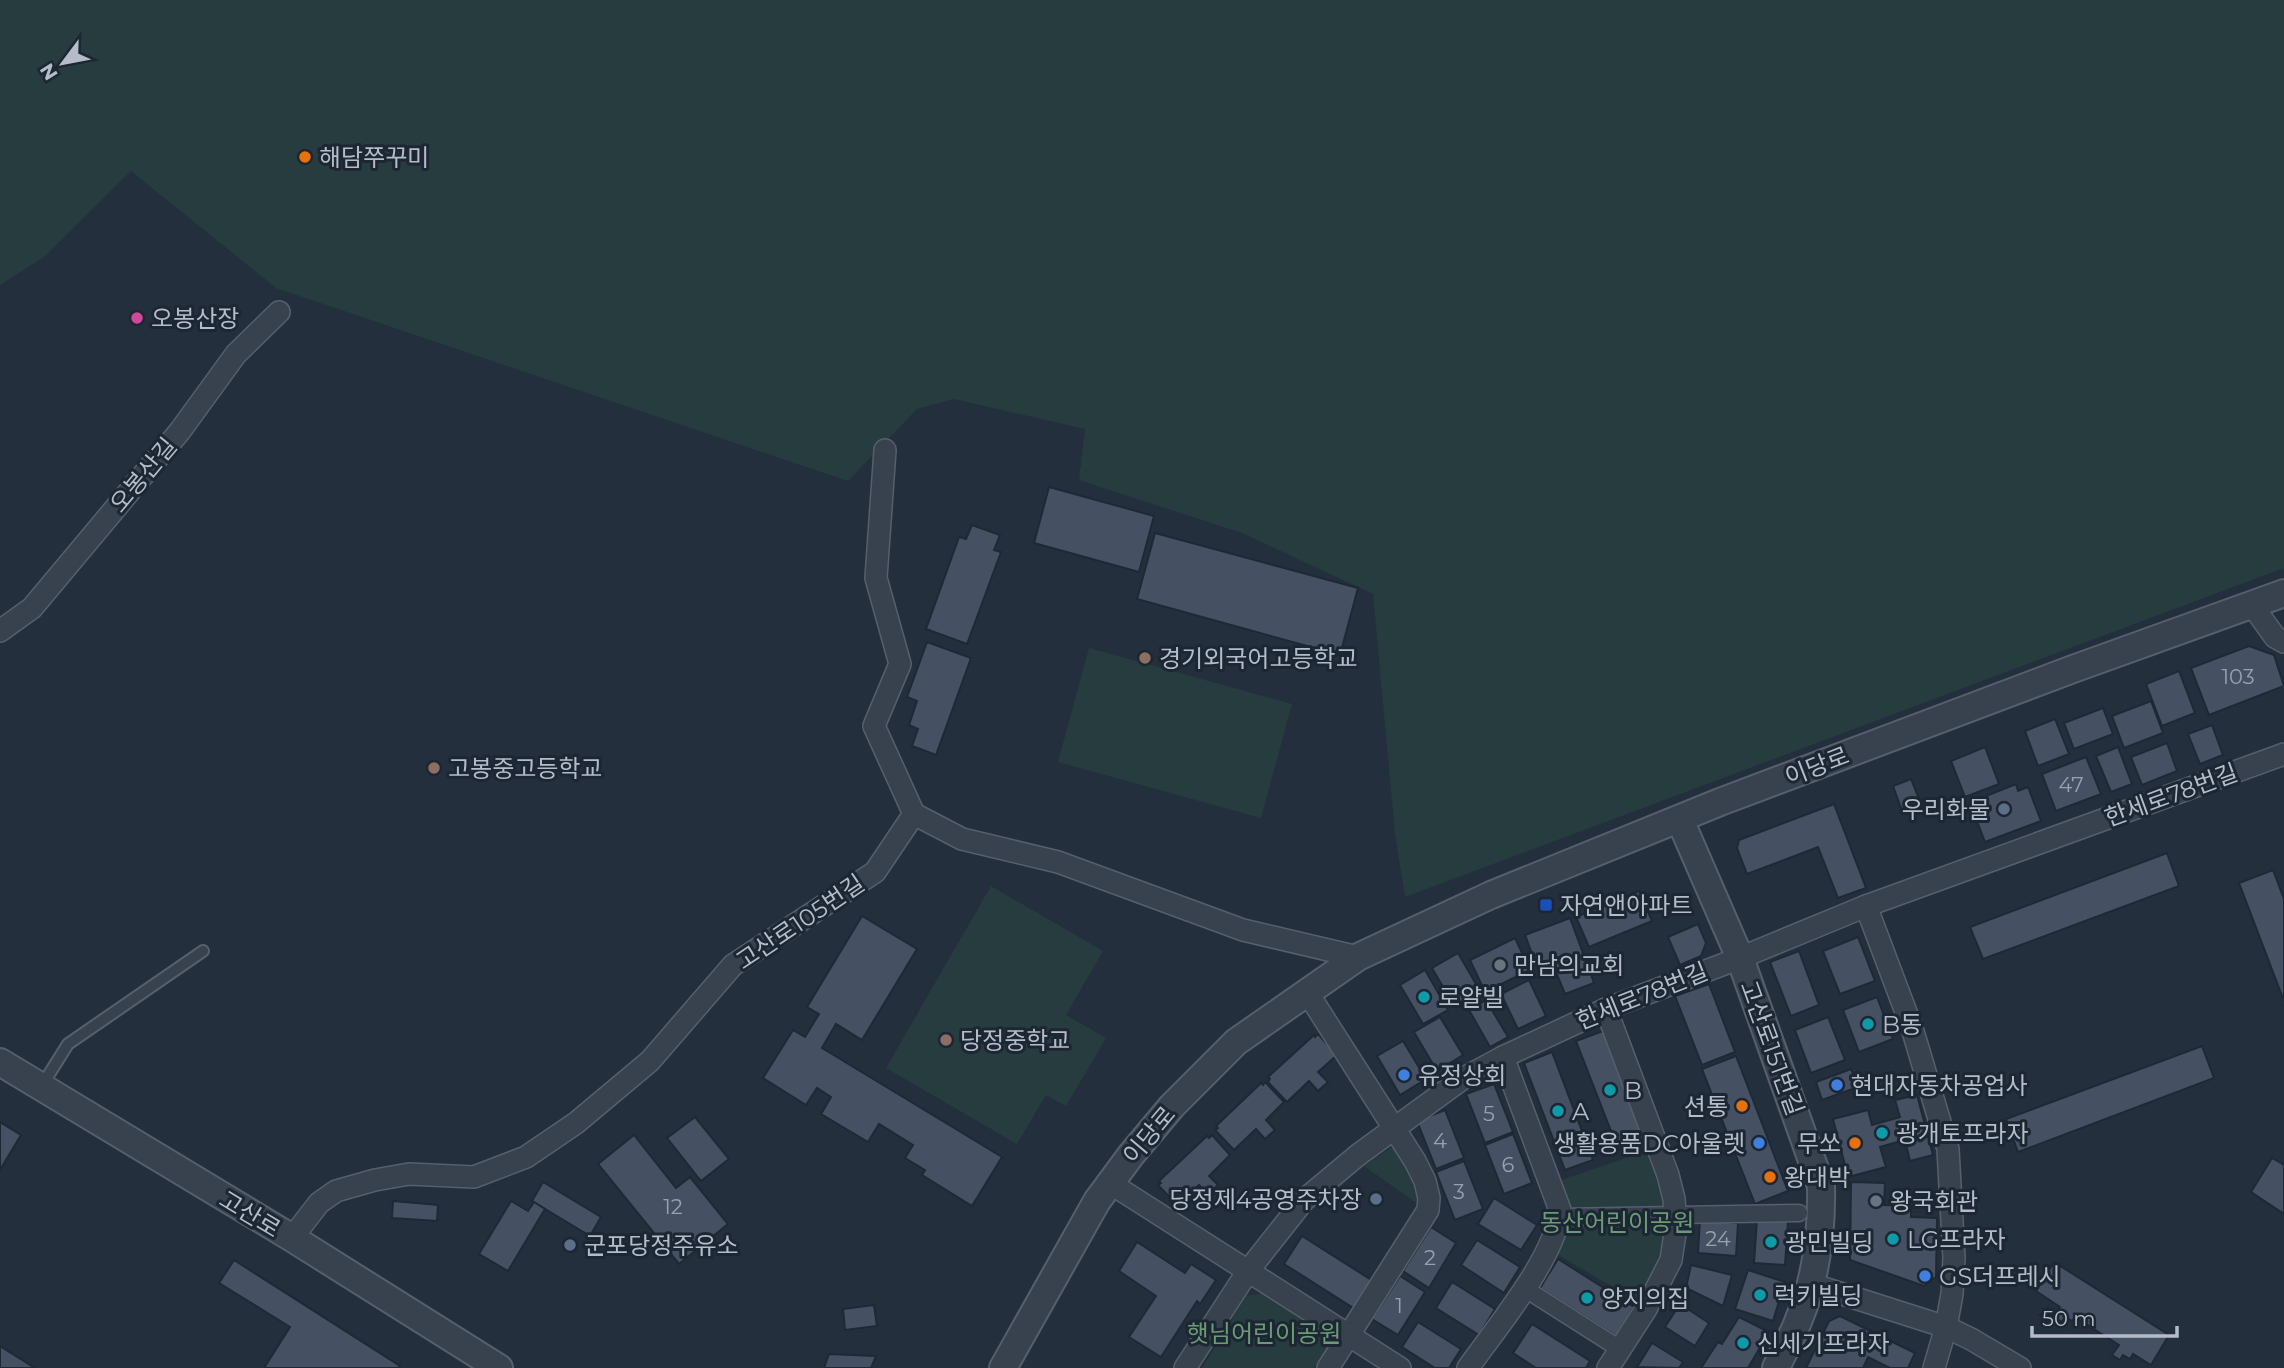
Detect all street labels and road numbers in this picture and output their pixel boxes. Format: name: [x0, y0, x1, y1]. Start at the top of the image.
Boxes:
street label: 오봉산길: [104, 432, 182, 518]
street label: 이당로: [1781, 741, 1853, 791]
street label: 한세로78번길: [2101, 758, 2241, 832]
street label: 고산로105번길: [730, 868, 870, 976]
street label: 한세로78번길: [1572, 956, 1712, 1036]
street label: 고산로151번길: [1734, 977, 1810, 1119]
street label: 이당로: [1117, 1100, 1181, 1170]
street label: 고산로: [214, 1185, 286, 1243]

